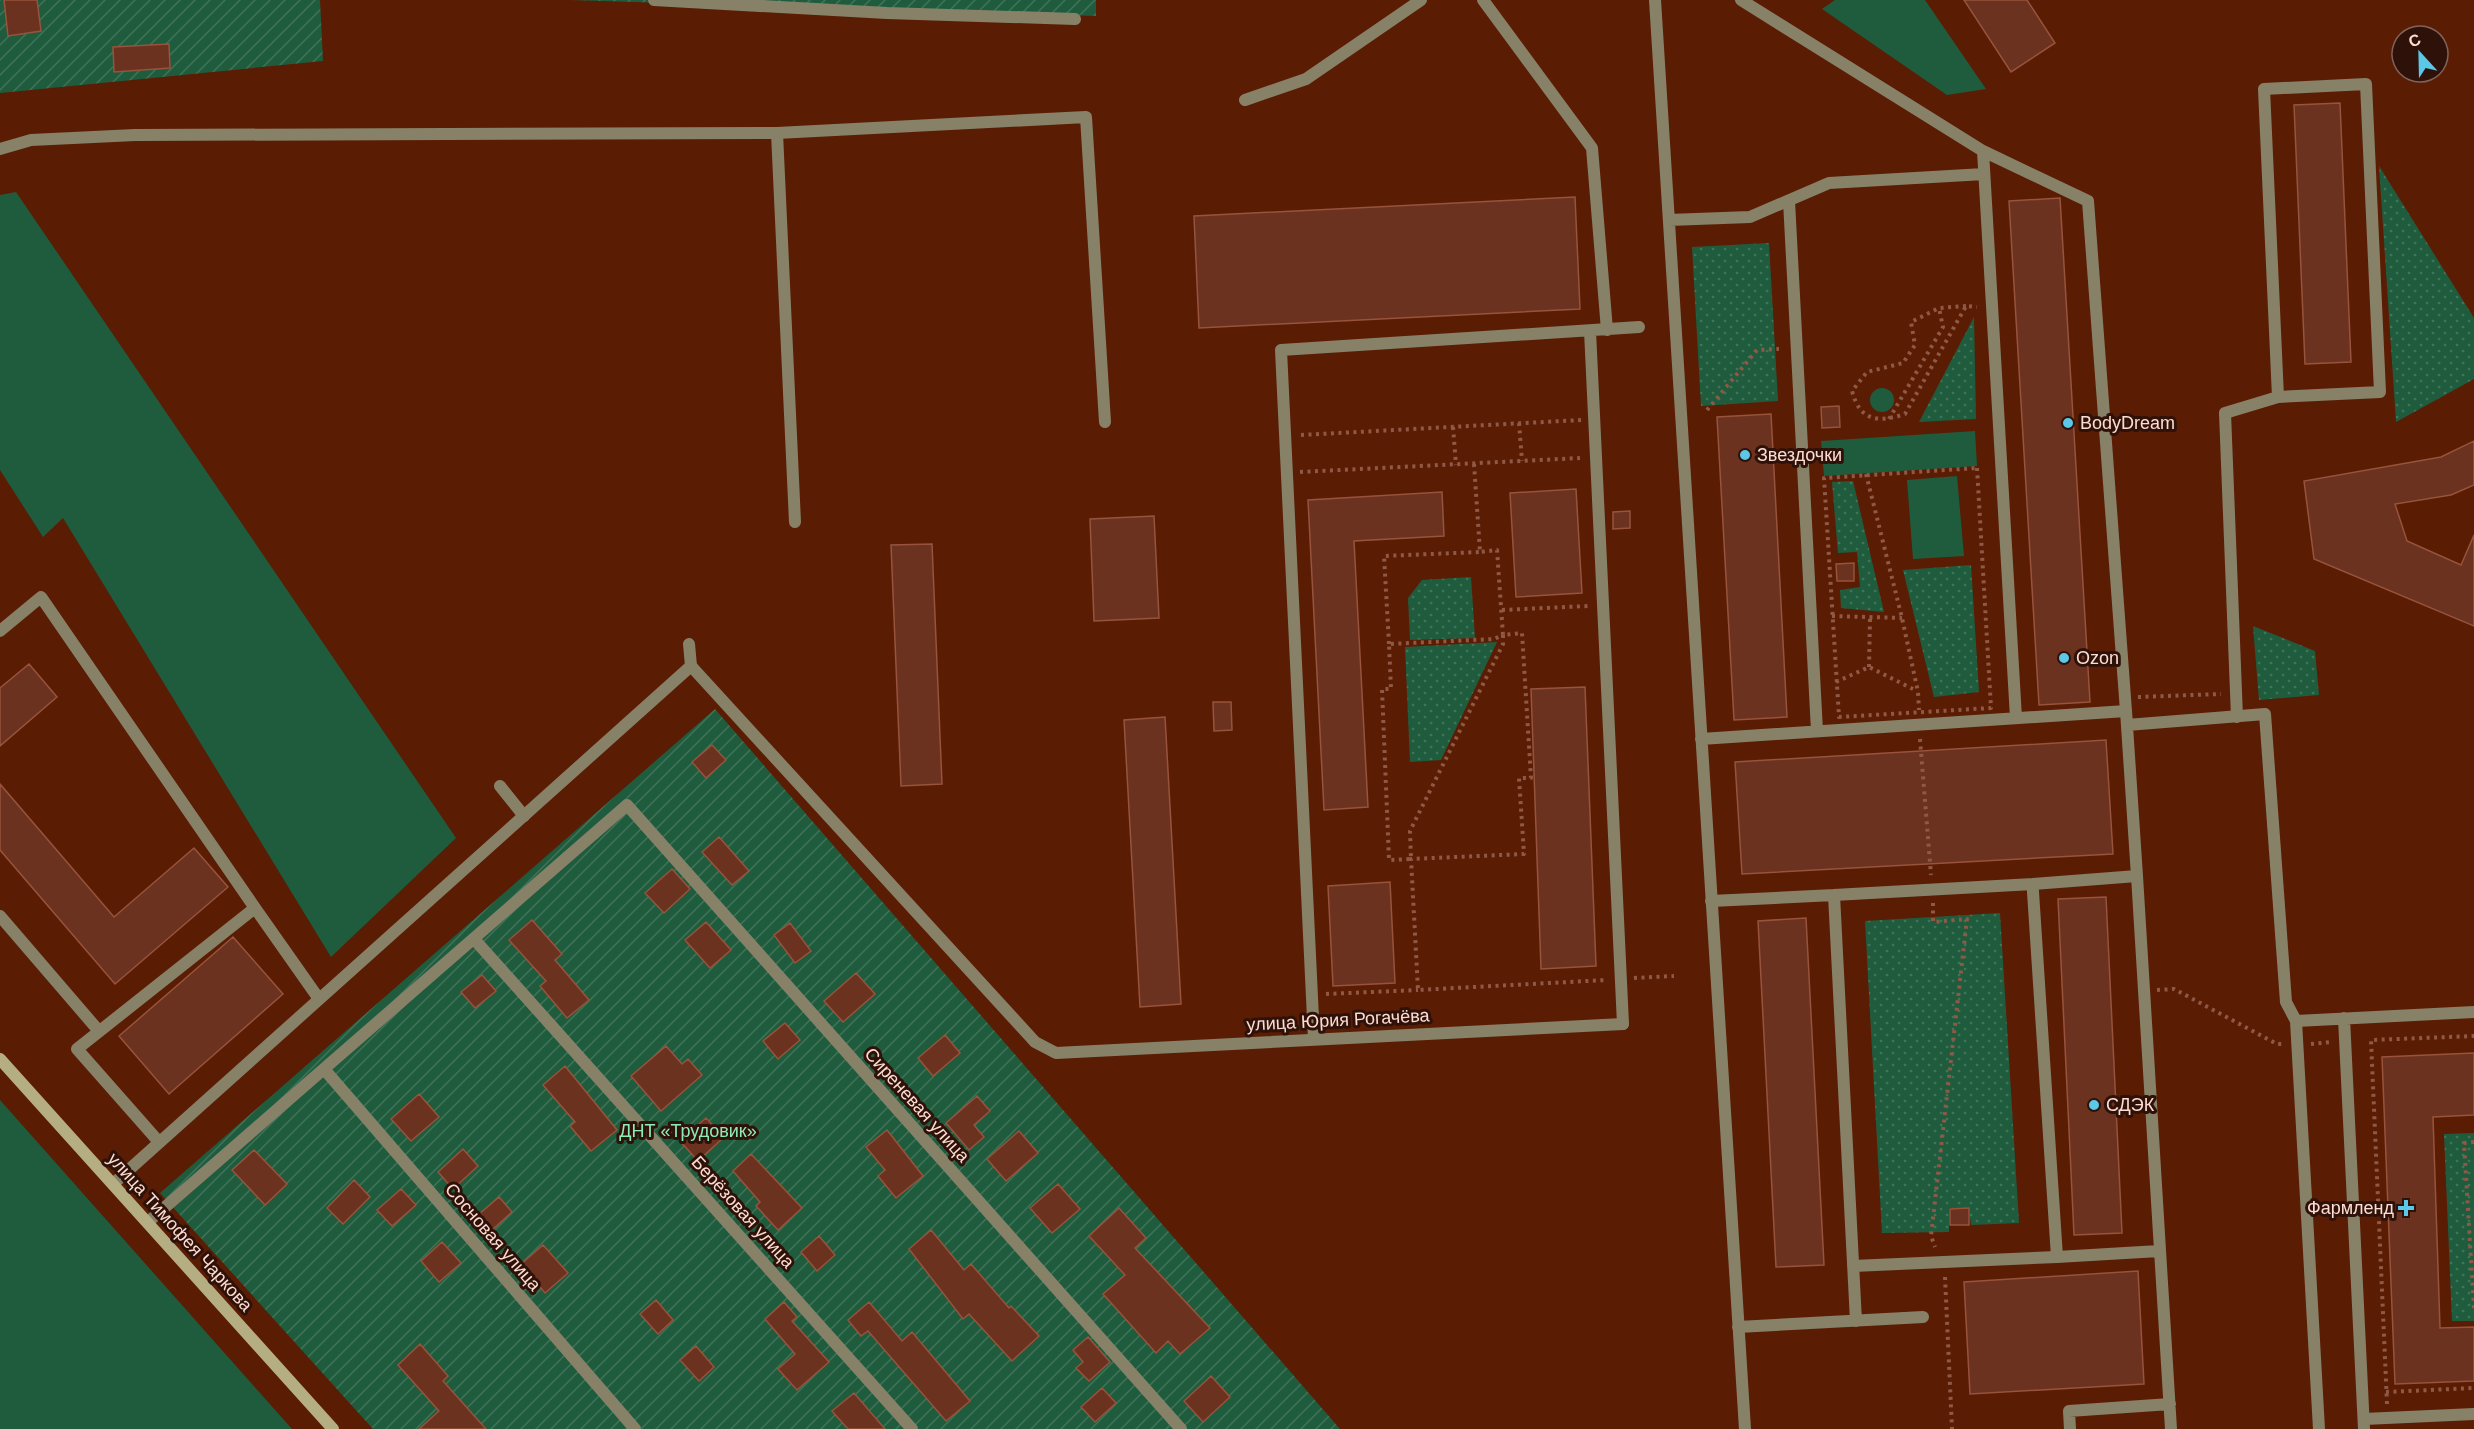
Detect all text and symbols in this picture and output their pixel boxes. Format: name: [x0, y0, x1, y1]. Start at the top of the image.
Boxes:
north arrow: [2390, 24, 2450, 84]
text: С: [2406, 30, 2424, 51]
place label: BodyDream: [2080, 413, 2175, 433]
marker: BodyDream: [2061, 416, 2075, 430]
place label: Звездочки: [1757, 445, 1842, 465]
marker: Звездочки: [1738, 448, 1752, 462]
place label: Ozon: [2076, 648, 2119, 668]
marker: Ozon: [2057, 651, 2071, 665]
street label: улица Юрия Рогачёва: [1246, 1005, 1431, 1035]
street label: Сиреневая улица: [861, 1044, 974, 1167]
place label: СДЭК: [2106, 1095, 2155, 1115]
marker: СДЭК: [2087, 1098, 2101, 1112]
park label: ДНТ «Трудовик»: [619, 1121, 757, 1141]
street label: улица Тимофея Чаркова: [104, 1149, 257, 1316]
street label: Берёзовая улица: [688, 1152, 799, 1273]
street label: Сосновая улица: [441, 1179, 546, 1295]
place label: Фармленд: [2307, 1198, 2394, 1218]
marker: Фармленд: [2399, 1201, 2413, 1215]

